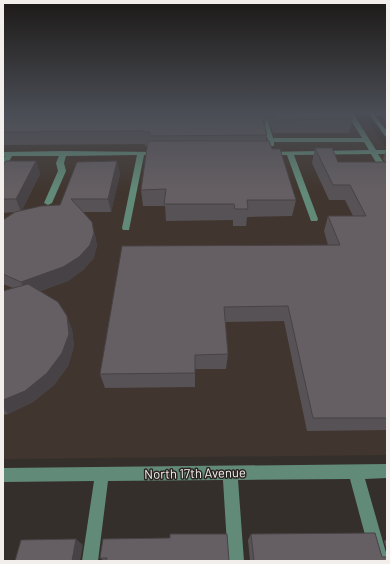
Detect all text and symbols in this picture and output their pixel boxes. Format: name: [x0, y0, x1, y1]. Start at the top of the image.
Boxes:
street label: North 17th Avenue: [144, 464, 246, 482]

